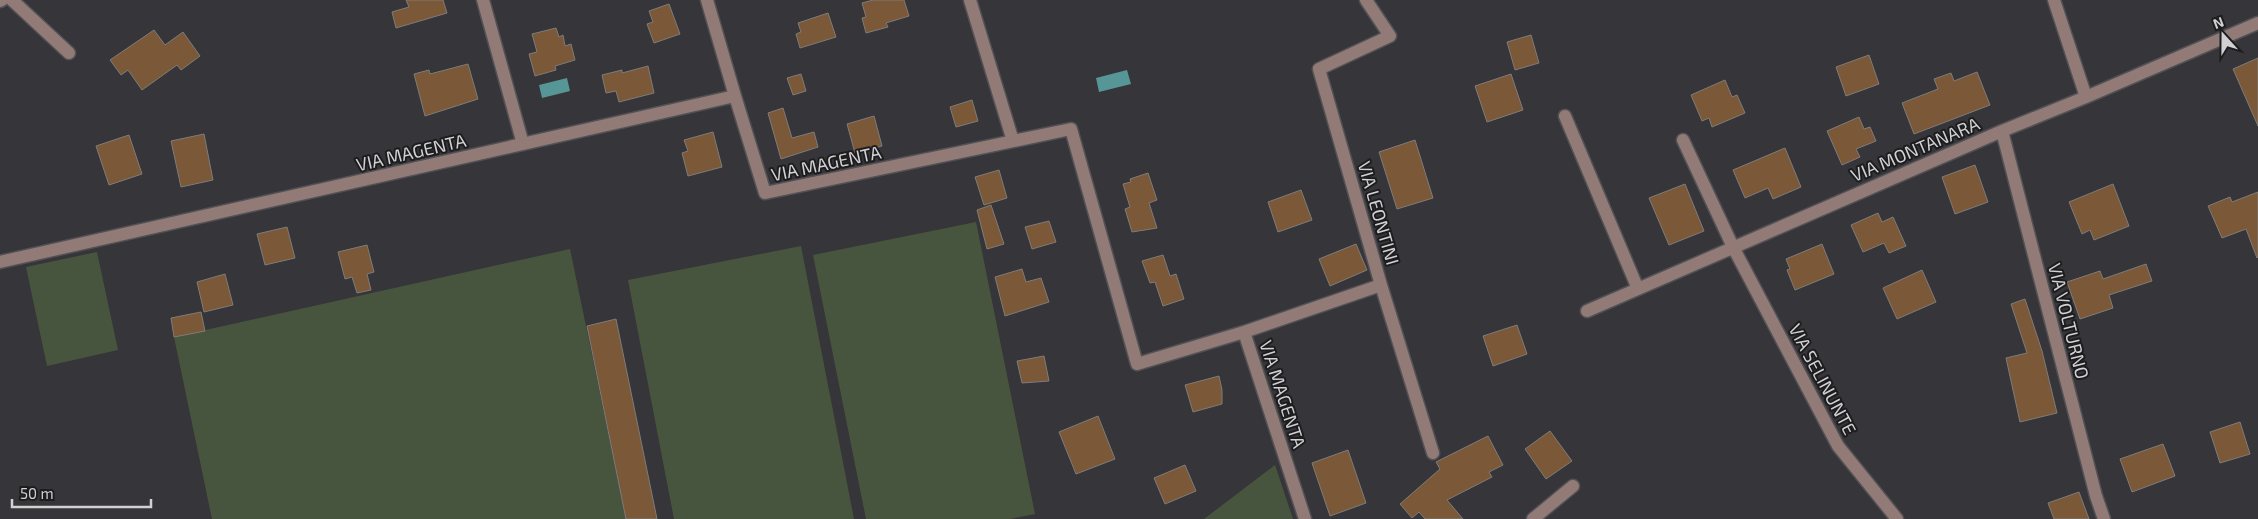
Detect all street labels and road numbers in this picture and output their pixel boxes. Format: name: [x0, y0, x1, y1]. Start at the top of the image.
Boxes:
street label: VIA MONTANARA: [1847, 112, 1983, 186]
street label: VIA MAGENTA: [354, 129, 469, 175]
street label: VIA MAGENTA: [769, 140, 884, 185]
street label: VIA LEONTINI: [1354, 159, 1404, 267]
street label: VIA VOLTURNO: [2044, 261, 2094, 381]
street label: VIA SELINUNTE: [1785, 320, 1861, 438]
street label: VIA MAGENTA: [1255, 337, 1311, 451]

